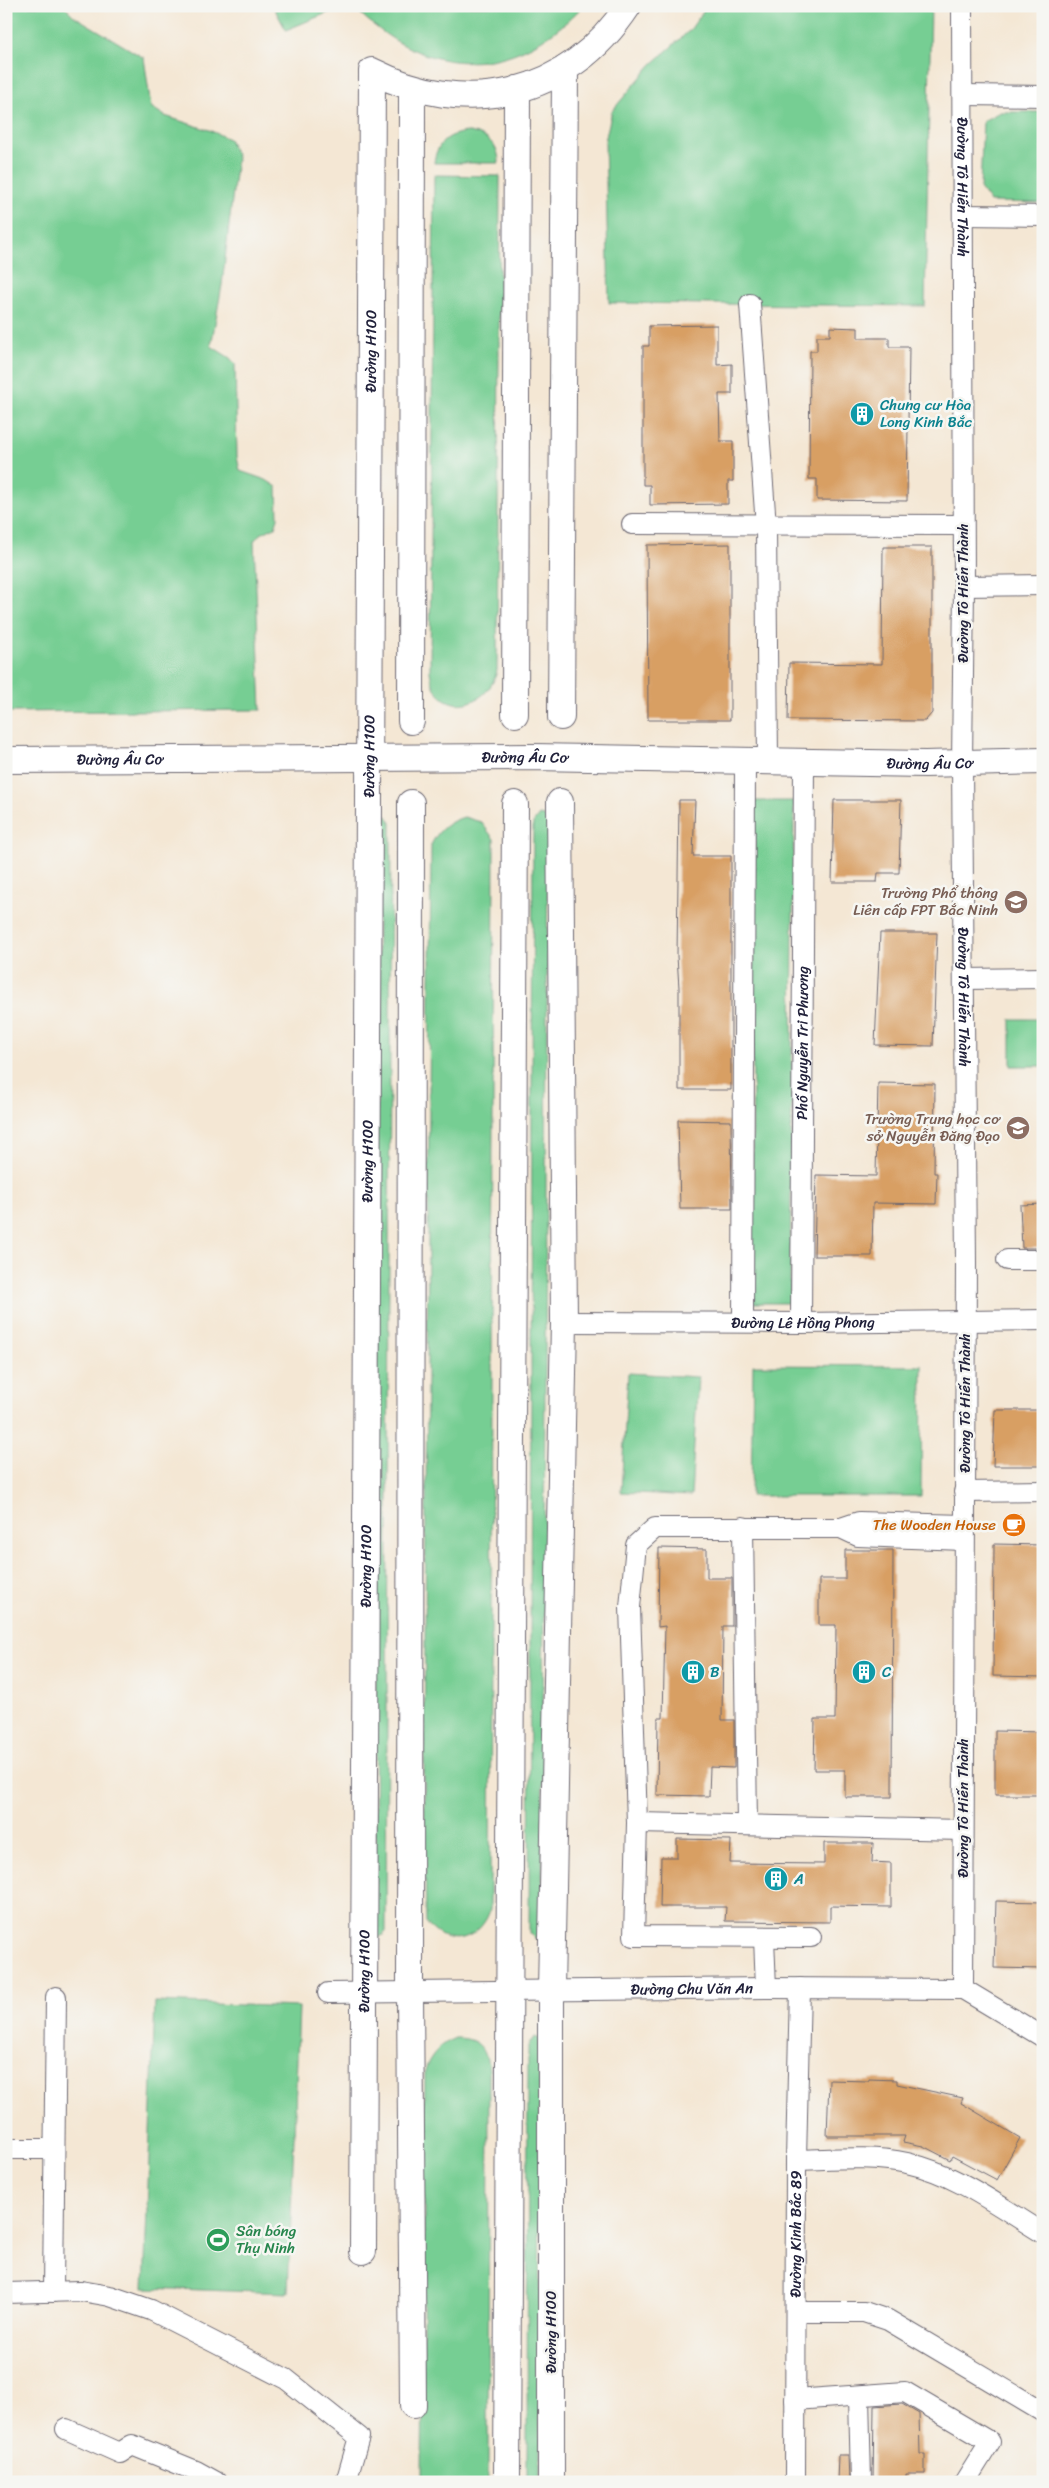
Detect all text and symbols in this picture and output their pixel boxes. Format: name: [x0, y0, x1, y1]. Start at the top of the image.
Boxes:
street label: Đường Tô Hiến Thành: [949, 117, 976, 257]
street label: Đường H100: [358, 310, 384, 392]
place label: Chung cư Hòa Long Kinh Bắc: [880, 392, 972, 435]
building icon: Chung cư Hòa Long Kinh Bắc: [849, 401, 875, 427]
street label: Đường Tô Hiến Thành: [950, 523, 976, 663]
street label: Đường H100: [356, 715, 382, 797]
street label: Đường Âu Cơ: [482, 744, 570, 771]
street label: Đường Âu Cơ: [77, 746, 165, 773]
street label: Đường Âu Cơ: [886, 750, 975, 777]
place label: Trường Phổ thông Liên cấp FPT Bắc Ninh: [853, 880, 998, 923]
school or university icon: Trường Phổ thông Liên cấp FPT Bắc Ninh: [1003, 889, 1029, 915]
street label: Đường Tô Hiến Thành: [950, 927, 977, 1067]
street label: Phố Nguyễn Tri Phương: [789, 966, 816, 1120]
place label: Trường Trung học cơ sở Nguyễn Đăng Đạo: [865, 1106, 1001, 1149]
school or university icon: Trường Trung học cơ sở Nguyễn Đăng Đạo: [1005, 1115, 1031, 1141]
street label: Đường H100: [354, 1120, 381, 1202]
street label: Đường Lê Hồng Phong: [731, 1309, 875, 1336]
street label: Đường Tô Hiến Thành: [952, 1333, 978, 1473]
place label: The Wooden House: [873, 1512, 996, 1538]
cafe icon: The Wooden House: [1001, 1512, 1027, 1538]
street label: Đường H100: [353, 1525, 379, 1607]
building icon: B: [680, 1659, 706, 1685]
place label: B: [710, 1659, 720, 1685]
building icon: C: [851, 1659, 877, 1685]
place label: C: [882, 1659, 892, 1685]
street label: Đường Tô Hiến Thành: [950, 1738, 976, 1878]
building icon: A: [763, 1866, 789, 1892]
place label: A: [793, 1866, 804, 1892]
street label: Đường H100: [351, 1930, 377, 2012]
street label: Đường Chu Văn An: [631, 1975, 753, 2003]
street label: Đường Kinh Bắc 89: [783, 2171, 809, 2297]
place label: Sân bóng Thụ Ninh: [236, 2218, 297, 2261]
sports icon: Sân bóng Thụ Ninh: [205, 2227, 231, 2253]
street label: Đường H100: [538, 2291, 564, 2373]

